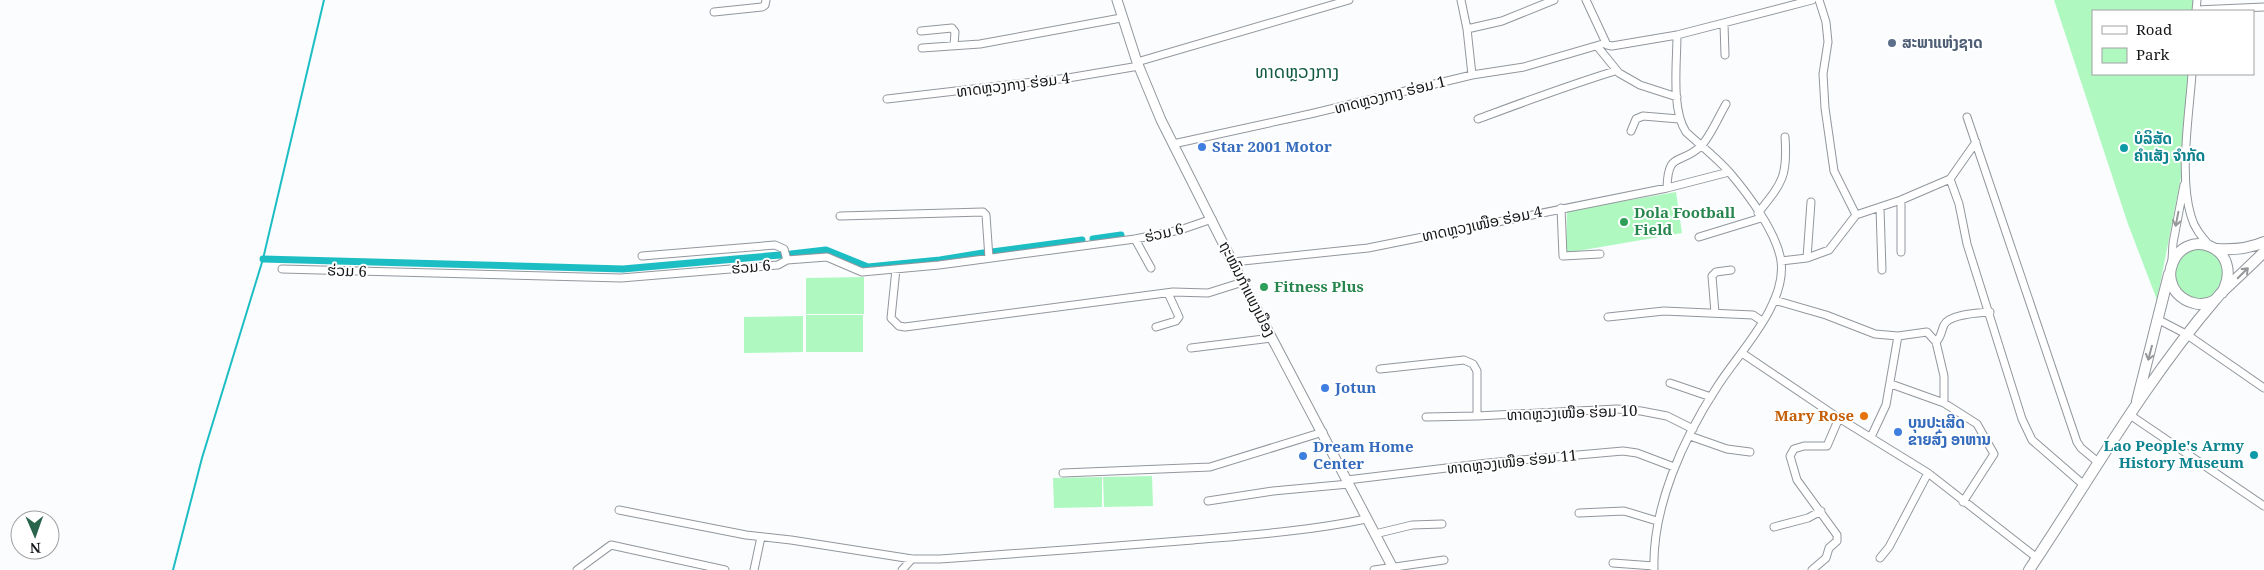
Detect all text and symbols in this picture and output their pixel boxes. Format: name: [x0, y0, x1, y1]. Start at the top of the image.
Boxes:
legend: [2092, 10, 2254, 75]
text: Road: [2136, 19, 2172, 39]
place label: ສະພາແຫ່ງຊາດ: [1902, 32, 1983, 52]
marker: ສະພາແຫ່ງຊາດ: [1886, 37, 1898, 49]
text: Park: [2136, 44, 2170, 64]
district label: ທາດຫຼວງກາງ: [1255, 59, 1339, 83]
street label: ທາດຫຼວງກາງ ຮ່ອມ 4: [955, 67, 1071, 101]
street label: ທາດຫຼວງກາງ ຮ່ອມ 1: [1332, 71, 1447, 118]
place label: ບໍລິສັດ ຄຳເສັງ ຈຳກັດ: [2134, 128, 2205, 165]
place label: Star 2001 Motor: [1212, 136, 1332, 156]
marker: Star 2001 Motor: [1196, 141, 1208, 153]
marker: ບໍລິສັດ ຄຳເສັງ ຈຳກັດ: [2118, 142, 2130, 154]
street label: ທາດຫຼວງເໜືອ ຮ່ອມ 4: [1420, 200, 1544, 246]
place label: Dola Football Field: [1634, 202, 1736, 239]
one-way arrow: [2172, 210, 2182, 226]
marker: Dola Football Field: [1618, 216, 1630, 228]
street label: ຮ່ວມ 6: [1142, 218, 1185, 246]
street label: ຖະໜົນກຳແພງເມືອງ: [1215, 237, 1281, 340]
street label: ຮ່ວມ 6: [730, 254, 771, 278]
street label: ຮ່ວມ 6: [327, 259, 367, 281]
one-way arrow: [2237, 267, 2249, 279]
place label: Fitness Plus: [1274, 276, 1364, 296]
marker: Fitness Plus: [1258, 281, 1270, 293]
one-way arrow: [2145, 345, 2154, 361]
place label: Jotun: [1334, 377, 1376, 397]
marker: Jotun: [1319, 382, 1331, 394]
street label: ທາດຫຼວງເໜືອ ຮ່ອມ 10: [1506, 400, 1638, 424]
place label: Mary Rose: [1775, 405, 1854, 425]
marker: Mary Rose: [1858, 410, 1870, 422]
place label: ບຸນປະເສີດ ຂາຍສົ່ງ ອາຫານ: [1908, 412, 1991, 449]
marker: ບຸນປະເສີດ ຂາຍສົ່ງ ອາຫານ: [1892, 426, 1904, 438]
place label: Lao People's Army History Museum: [2103, 435, 2244, 472]
place label: Dream Home Center: [1313, 436, 1414, 473]
street label: ທາດຫຼວງເໜືອ ຮ່ອມ 11: [1446, 444, 1578, 478]
marker: Lao People's Army History Museum: [2248, 449, 2260, 461]
marker: Dream Home Center: [1297, 450, 1309, 462]
north arrow: [10, 510, 60, 560]
text: N: [30, 539, 41, 558]

